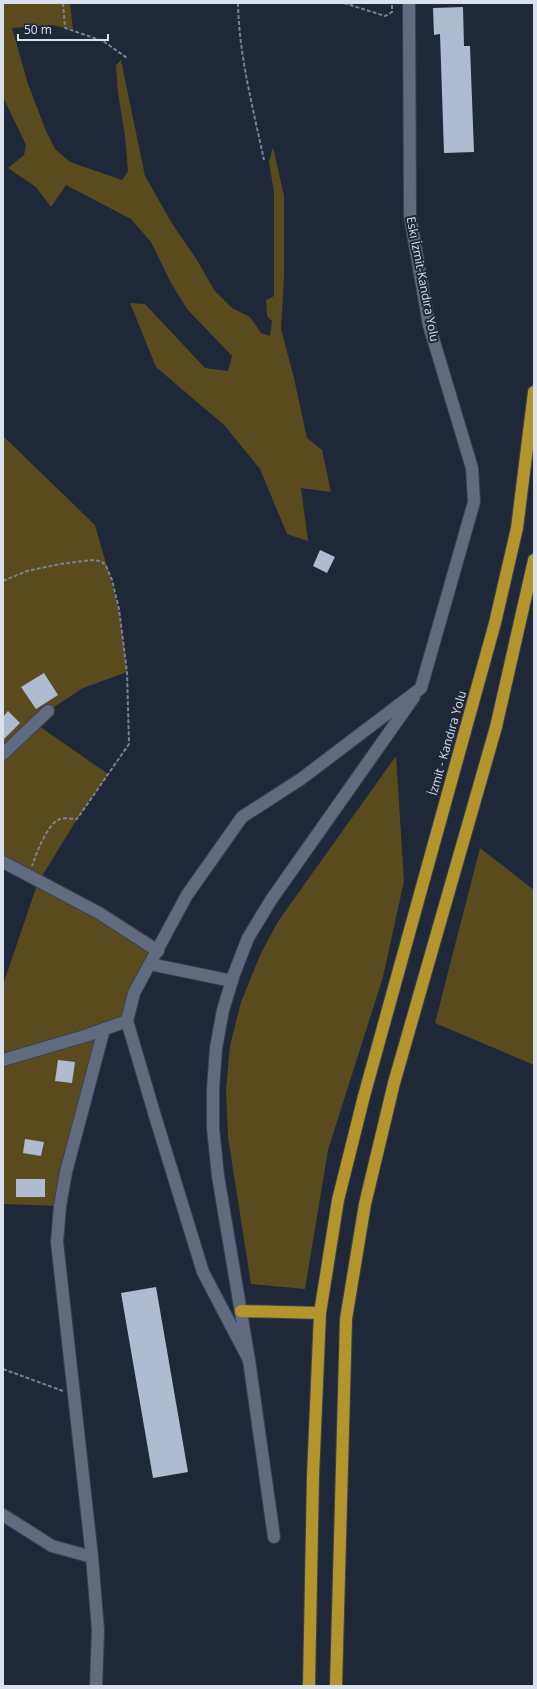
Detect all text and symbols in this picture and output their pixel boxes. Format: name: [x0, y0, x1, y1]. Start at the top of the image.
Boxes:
scale bar: [18, 16, 108, 42]
text: 50 m: [24, 21, 52, 38]
street label: Eskı İzmit-Kandıra Yolu: [403, 215, 443, 343]
street label: İzmit - Kandıra Yolu: [424, 689, 470, 797]

